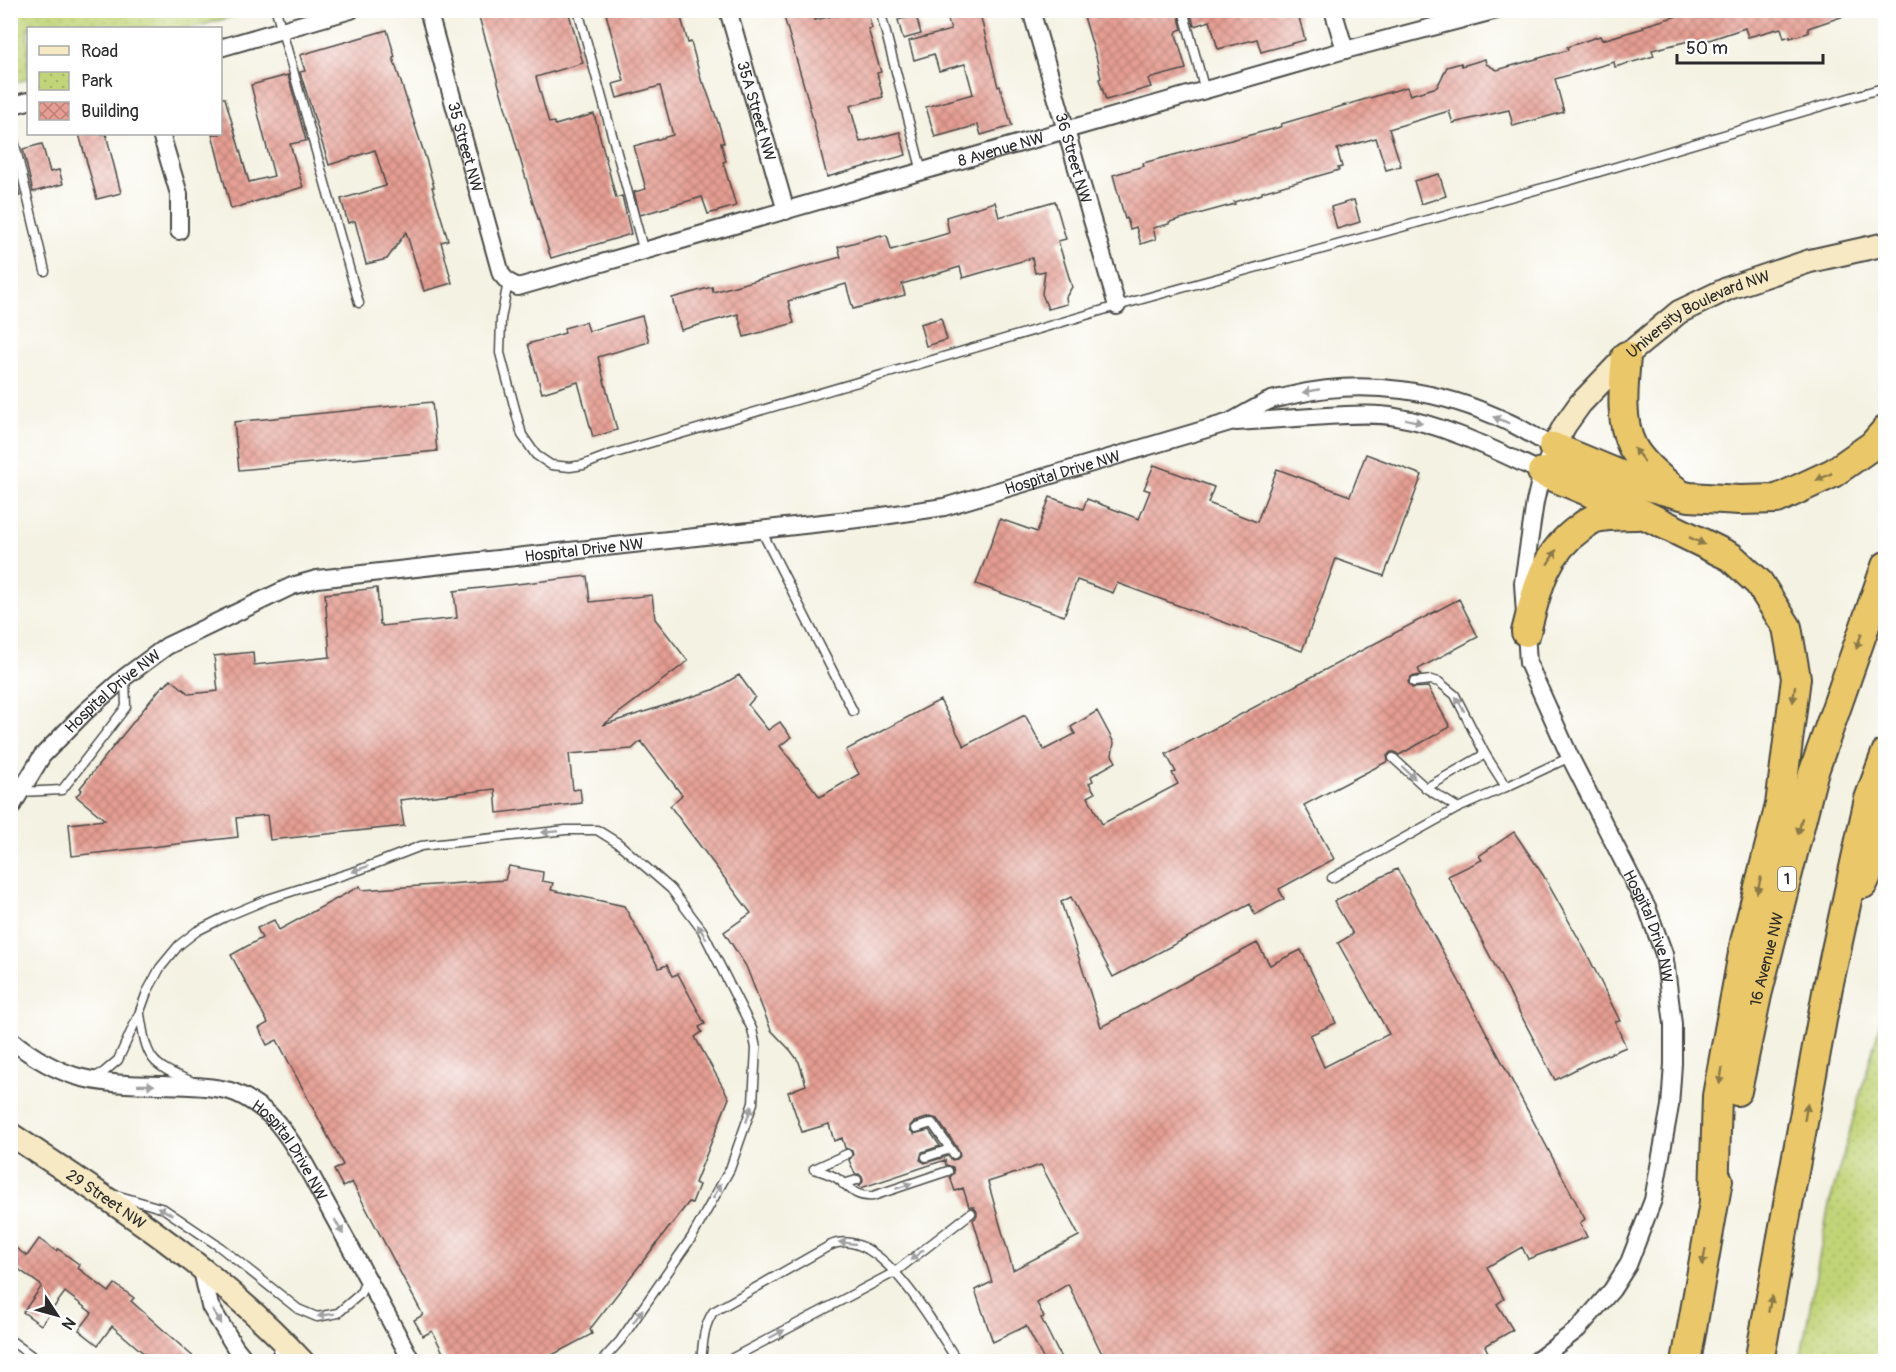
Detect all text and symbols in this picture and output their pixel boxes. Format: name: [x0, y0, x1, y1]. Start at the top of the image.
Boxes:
legend: [27, 27, 222, 135]
scale bar: [1677, 27, 1822, 65]
text: 50 m: [1686, 37, 1728, 60]
text: Road: [81, 40, 118, 63]
street label: 35A Street NW: [732, 59, 780, 163]
text: Park: [81, 70, 113, 93]
text: Building: [81, 100, 139, 123]
street label: 35 Street NW: [443, 100, 487, 194]
street label: 36 Street NW: [1050, 111, 1096, 206]
street label: 8 Avenue NW: [956, 128, 1047, 171]
street label: University Boulevard NW: [1622, 266, 1773, 363]
one-way arrow: [1302, 387, 1321, 396]
one-way arrow: [1492, 414, 1510, 424]
one-way arrow: [1405, 416, 1423, 426]
street label: Hospital Drive NW: [1002, 446, 1123, 499]
one-way arrow: [1633, 447, 1645, 463]
one-way arrow: [1816, 472, 1833, 481]
street label: Hospital Drive NW: [523, 534, 645, 567]
one-way arrow: [1689, 536, 1706, 545]
one-way arrow: [1546, 549, 1557, 565]
one-way arrow: [1854, 632, 1864, 650]
street label: Hospital Drive NW: [61, 645, 165, 738]
one-way arrow: [1789, 684, 1798, 703]
one-way arrow: [1454, 696, 1465, 712]
one-way arrow: [1402, 766, 1417, 780]
one-way arrow: [1795, 817, 1804, 835]
one-way arrow: [540, 827, 559, 836]
one-way arrow: [351, 865, 369, 874]
street label: Hospital Drive NW: [1618, 867, 1677, 984]
road number: 1: [1778, 867, 1796, 891]
one-way arrow: [1754, 876, 1764, 894]
street label: 16 Avenue NW: [1746, 910, 1789, 1008]
one-way arrow: [696, 924, 707, 940]
one-way arrow: [1716, 1067, 1725, 1086]
one-way arrow: [136, 1080, 155, 1090]
street label: Hospital Drive NW: [248, 1096, 332, 1204]
one-way arrow: [1801, 1103, 1810, 1122]
one-way arrow: [745, 1104, 755, 1122]
street label: 29 Street NW: [62, 1165, 149, 1234]
one-way arrow: [895, 1180, 913, 1190]
one-way arrow: [712, 1182, 722, 1199]
one-way arrow: [156, 1207, 174, 1217]
one-way arrow: [334, 1219, 344, 1236]
one-way arrow: [837, 1238, 856, 1248]
one-way arrow: [1699, 1248, 1708, 1267]
one-way arrow: [909, 1249, 924, 1261]
north arrow: [27, 1285, 87, 1345]
one-way arrow: [1766, 1294, 1775, 1313]
one-way arrow: [632, 1308, 643, 1324]
one-way arrow: [211, 1309, 222, 1325]
one-way arrow: [316, 1310, 335, 1319]
text: N: [57, 1313, 80, 1334]
one-way arrow: [768, 1329, 785, 1339]

